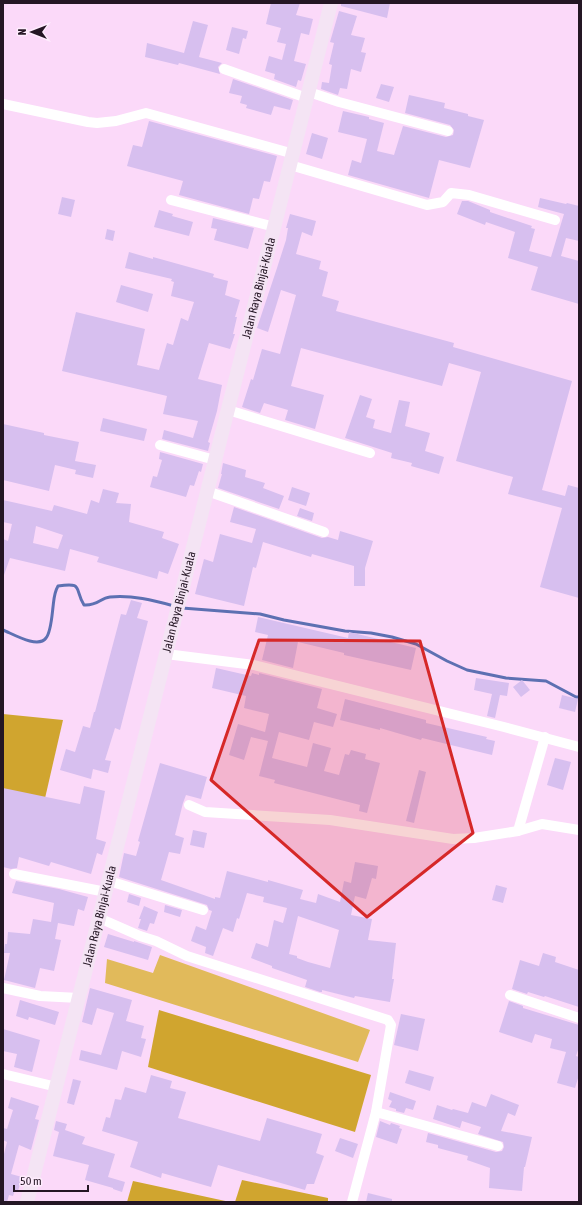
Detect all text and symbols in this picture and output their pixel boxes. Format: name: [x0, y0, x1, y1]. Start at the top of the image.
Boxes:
north arrow: [12, 12, 52, 52]
text: N: [16, 29, 28, 35]
street label: Jalan Raya Binjai-Kuala: [239, 236, 278, 340]
street label: Jalan Raya Binjai-Kuala: [160, 550, 199, 654]
street label: Jalan Raya Binjai-Kuala: [80, 864, 119, 968]
scale bar: [14, 1167, 88, 1193]
text: 50 m: [20, 1174, 42, 1188]

